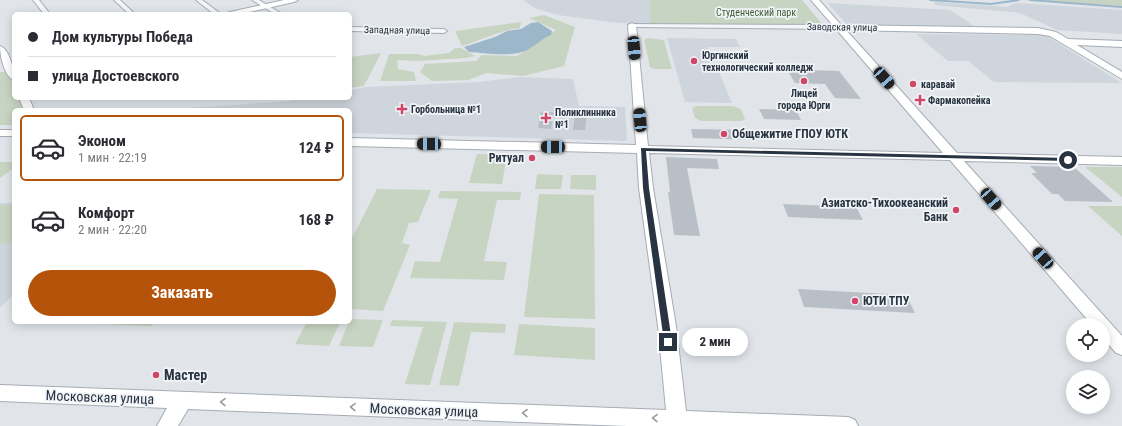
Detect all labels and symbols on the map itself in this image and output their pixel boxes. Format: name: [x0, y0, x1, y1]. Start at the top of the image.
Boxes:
park label: Студенческий парк: [716, 7, 796, 18]
street label: Заводская улица: [807, 21, 878, 33]
street label: Западная улица: [364, 24, 430, 36]
car: [627, 36, 641, 60]
place label: Юргинский технологический колледж: [702, 50, 814, 73]
marker: Юргинский технологический колледж: [689, 56, 699, 66]
car: [872, 65, 896, 91]
marker: Лицей города Юрги: [799, 76, 809, 86]
marker: каравай: [908, 79, 918, 89]
place label: каравай: [921, 79, 955, 90]
place label: Лицей города Юрги: [778, 88, 830, 111]
marker: Фармакопейка: [915, 95, 925, 105]
place label: Фармакопейка: [928, 95, 991, 106]
marker: Горбольница №1: [396, 103, 408, 115]
place label: Горбольница №1: [411, 104, 481, 115]
place label: Поликлинника №1: [555, 107, 616, 130]
car: [633, 108, 647, 132]
marker: Поликлинника №1: [540, 112, 552, 124]
place label: Общежитие ГПОУ ЮТК: [732, 127, 848, 141]
marker: Общежитие ГПОУ ЮТК: [719, 129, 729, 139]
car: [417, 138, 441, 150]
car: [541, 141, 565, 153]
place label: Ритуал: [489, 151, 524, 165]
route start: [1059, 151, 1077, 169]
marker: Ритуал: [527, 153, 537, 163]
car: [979, 186, 1003, 212]
place label: Азиатско-Тихоокеанский Банк: [821, 196, 948, 224]
marker: Азиатско-Тихоокеанский Банк: [951, 205, 961, 215]
car: [1031, 245, 1055, 271]
place label: ЮТИ ТПУ: [863, 294, 910, 308]
marker: ЮТИ ТПУ: [850, 296, 860, 306]
callout: 2 мин: [682, 328, 748, 356]
route end: [659, 333, 677, 351]
place label: Мастер: [164, 367, 207, 383]
marker: Мастер: [151, 370, 161, 380]
street label: Московская улица: [46, 387, 154, 407]
one-way arrow: [220, 397, 226, 406]
street label: Московская улица: [370, 400, 478, 420]
one-way arrow: [350, 402, 356, 411]
one-way arrow: [522, 409, 528, 418]
one-way arrow: [652, 414, 658, 423]

